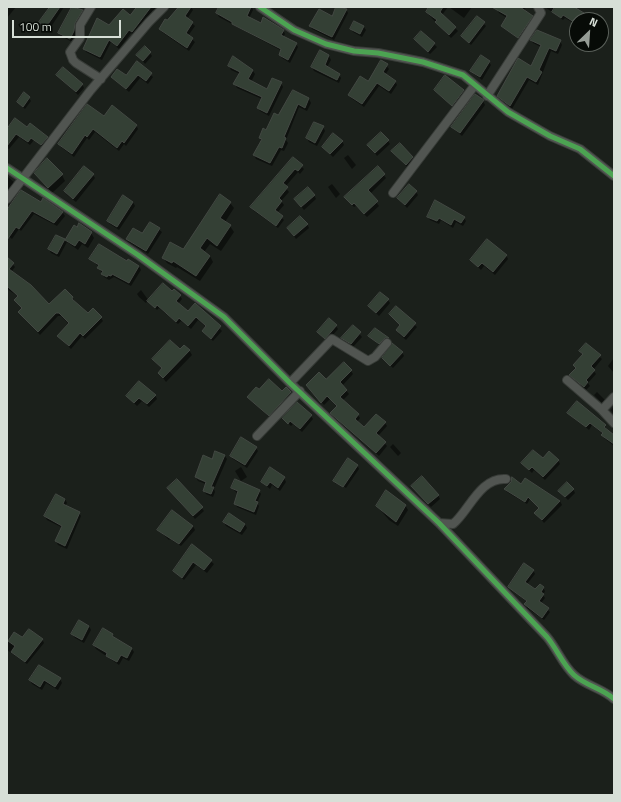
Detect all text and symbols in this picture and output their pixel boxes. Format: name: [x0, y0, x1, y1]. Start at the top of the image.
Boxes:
scale bar: [14, 12, 123, 38]
north arrow: [569, 12, 609, 52]
text: N: [587, 13, 600, 31]
text: 100 m: [19, 17, 52, 36]

